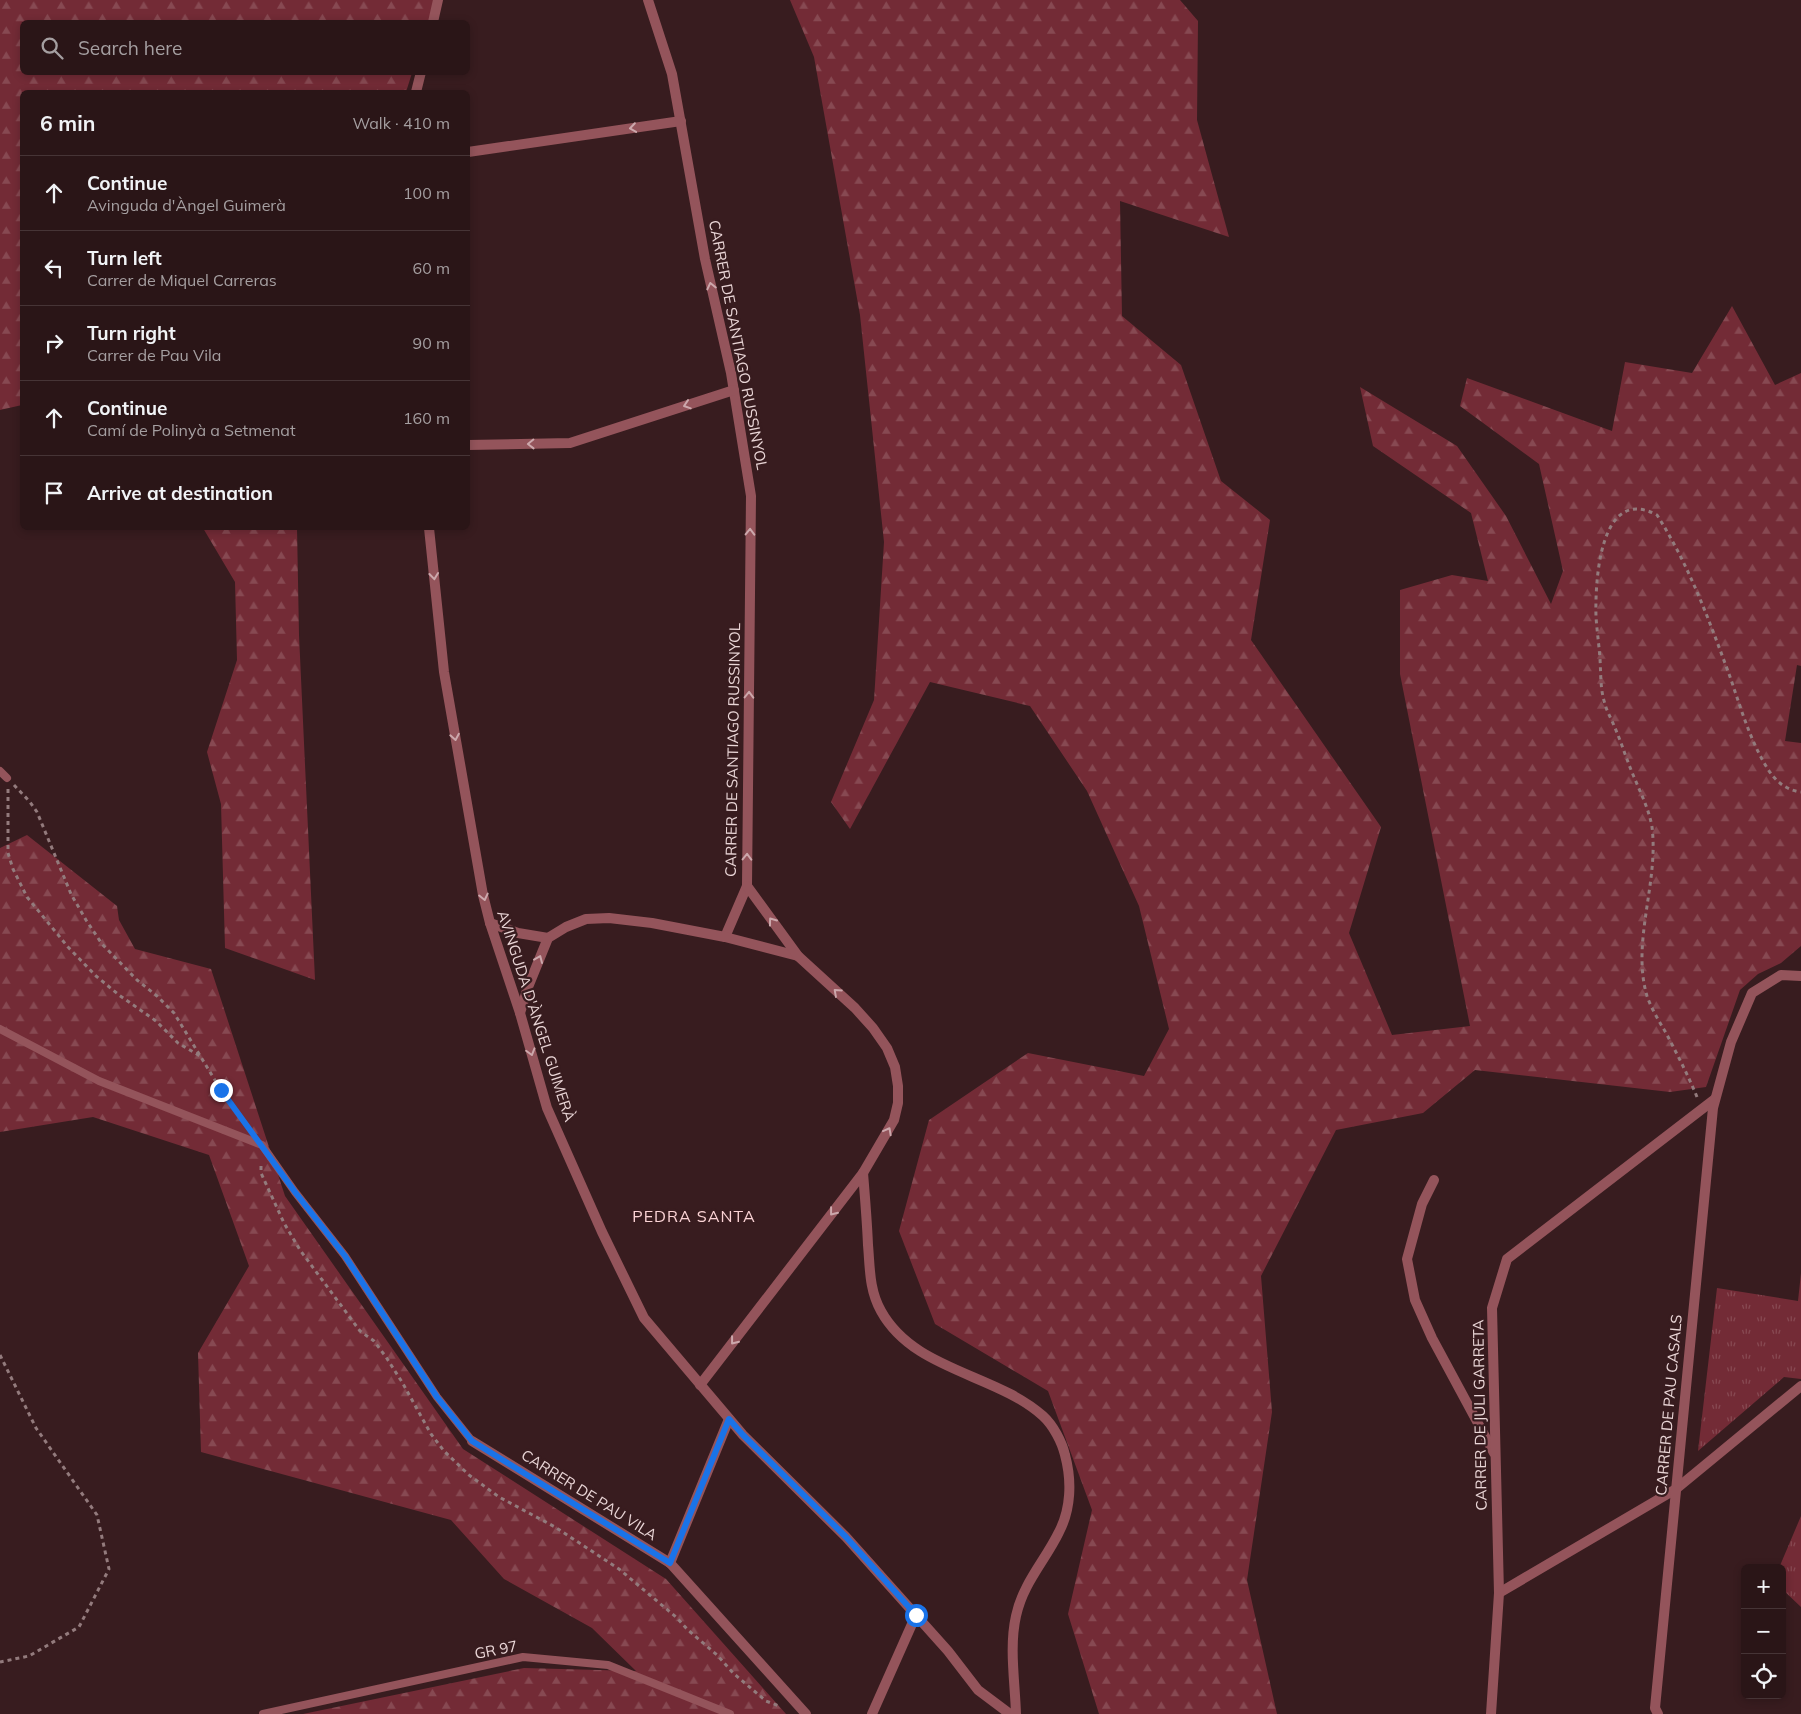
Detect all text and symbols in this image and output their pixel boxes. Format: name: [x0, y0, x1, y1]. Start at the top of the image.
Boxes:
search box: [20, 20, 470, 75]
icon: search: [38, 34, 66, 62]
text: Search here: [78, 36, 182, 60]
text: 6 min: [40, 110, 95, 136]
text: Walk · 410 m: [352, 113, 450, 133]
one-way arrow: [629, 122, 637, 133]
text: Continue: [87, 171, 167, 195]
icon: ahead: [40, 179, 68, 207]
text: 100 m: [403, 183, 450, 203]
text: Avinguda d'Àngel Guimerà: [87, 195, 286, 215]
street label: CARRER DE SANTIAGO RUSSINYOL: [705, 218, 772, 471]
text: Turn left: [87, 246, 162, 270]
icon: left: [40, 254, 68, 282]
text: 60 m: [413, 258, 450, 278]
text: Carrer de Miquel Carreras: [87, 270, 277, 290]
one-way arrow: [706, 282, 717, 291]
text: Turn right: [87, 321, 176, 345]
icon: right: [40, 329, 68, 357]
text: 90 m: [413, 333, 450, 353]
text: Carrer de Pau Vila: [87, 345, 221, 365]
text: Continue: [87, 396, 167, 420]
one-way arrow: [684, 399, 692, 409]
icon: ahead: [40, 404, 68, 432]
text: 160 m: [403, 408, 450, 428]
text: Camí de Polinyà a Setmenat: [87, 420, 296, 440]
one-way arrow: [527, 439, 534, 449]
icon: arrive: [40, 479, 68, 507]
text: Arrive at destination: [87, 481, 273, 505]
one-way arrow: [745, 528, 755, 536]
one-way arrow: [428, 572, 439, 580]
street label: CARRER DE SANTIAGO RUSSINYOL: [721, 623, 744, 877]
one-way arrow: [744, 691, 754, 698]
one-way arrow: [450, 733, 460, 741]
one-way arrow: [742, 853, 752, 861]
one-way arrow: [478, 892, 489, 901]
street label: AVINGUDA D'ÀNGEL GUIMERÀ: [493, 908, 580, 1124]
one-way arrow: [769, 917, 778, 927]
one-way arrow: [533, 955, 544, 964]
one-way arrow: [834, 988, 843, 997]
one-way arrow: [525, 1048, 535, 1056]
route end: [210, 1079, 233, 1102]
one-way arrow: [882, 1127, 892, 1136]
district label: PEDRA SANTA: [632, 1206, 756, 1226]
one-way arrow: [831, 1206, 839, 1215]
street label: CARRER DE PAU CASALS: [1651, 1314, 1686, 1496]
street label: CARRER DE JULI GARRETA: [1468, 1319, 1491, 1511]
one-way arrow: [732, 1335, 740, 1344]
street label: CARRER DE PAU VILA: [518, 1445, 661, 1544]
map controls: [1741, 1564, 1786, 1699]
button: +: [1741, 1564, 1786, 1609]
route start: [905, 1604, 928, 1627]
button: −: [1741, 1609, 1786, 1654]
street label: GR 97: [473, 1636, 519, 1663]
button: locate: [1741, 1654, 1786, 1699]

